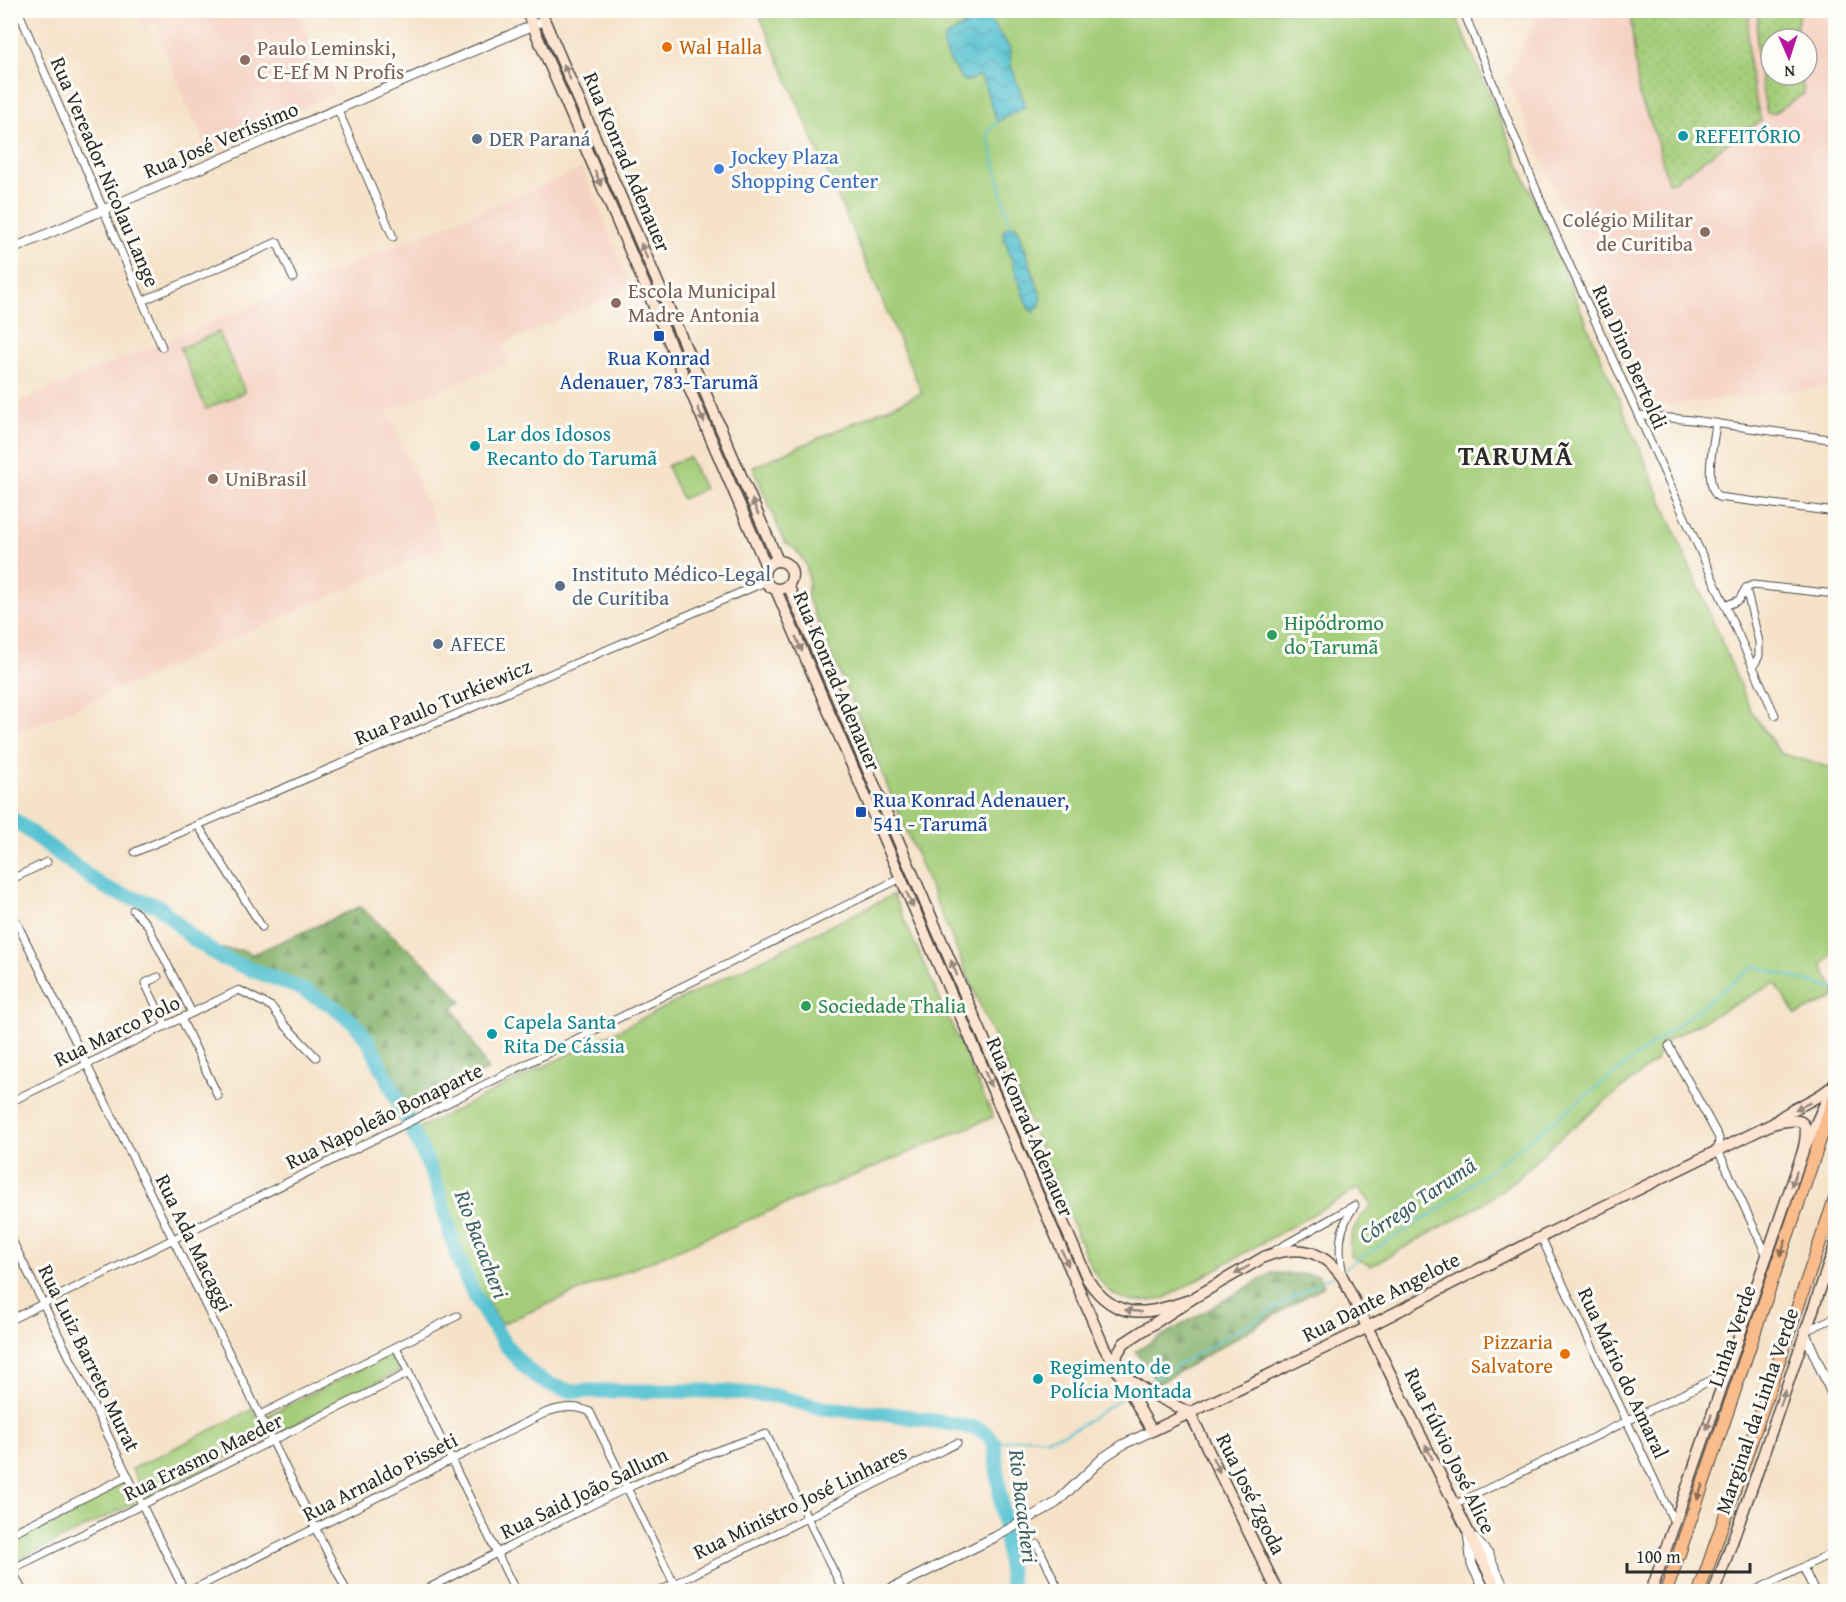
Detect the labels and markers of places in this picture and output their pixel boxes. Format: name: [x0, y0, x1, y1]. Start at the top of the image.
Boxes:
place label: Wal Halla: [679, 31, 762, 62]
place label: Paulo Leminski, C E-Ef M N Profis: [257, 32, 404, 87]
marker: Wal Halla: [660, 40, 674, 54]
marker: Paulo Leminski, C E-Ef M N Profis: [238, 53, 252, 67]
place label: REFEITÓRIO: [1695, 120, 1801, 151]
place label: DER Paraná: [489, 123, 590, 154]
marker: REFEITÓRIO: [1676, 129, 1690, 143]
marker: DER Paraná: [470, 132, 484, 146]
place label: Jockey Plaza Shopping Center: [728, 141, 879, 196]
marker: Jockey Plaza Shopping Center: [712, 162, 726, 176]
place label: Colégio Militar de Curitiba: [1563, 204, 1693, 259]
marker: Colégio Militar de Curitiba: [1698, 225, 1712, 239]
place label: Escola Municipal Madre Antonia: [628, 275, 776, 330]
marker: Escola Municipal Madre Antonia: [609, 296, 623, 310]
marker: Rua Konrad Adenauer, 783-Tarumã: [652, 329, 666, 343]
place label: Rua Konrad Adenauer, 783-Tarumã: [559, 342, 759, 397]
place label: Lar dos Idosos Recanto do Tarumã: [487, 418, 657, 473]
marker: Lar dos Idosos Recanto do Tarumã: [468, 439, 482, 453]
place label: UniBrasil: [225, 463, 307, 494]
marker: UniBrasil: [206, 472, 220, 486]
place label: Instituto Médico-Legal de Curitiba: [572, 558, 771, 613]
marker: Instituto Médico-Legal de Curitiba: [553, 579, 567, 593]
place label: Hipódromo do Tarumã: [1284, 607, 1384, 662]
place label: AFECE: [450, 628, 506, 659]
marker: Hipódromo do Tarumã: [1265, 628, 1279, 642]
marker: AFECE: [431, 637, 445, 651]
place label: Rua Konrad Adenauer, 541 - Tarumã: [873, 784, 1069, 839]
marker: Rua Konrad Adenauer, 541 - Tarumã: [854, 805, 868, 819]
place label: Sociedade Thalia: [818, 990, 966, 1021]
marker: Sociedade Thalia: [799, 999, 813, 1013]
place label: Capela Santa Rita De Cássia: [504, 1006, 625, 1061]
marker: Capela Santa Rita De Cássia: [485, 1027, 499, 1041]
place label: Pizzaria Salvatore: [1471, 1326, 1553, 1381]
marker: Pizzaria Salvatore: [1558, 1347, 1572, 1361]
place label: Regimento de Polícia Montada: [1050, 1351, 1192, 1406]
marker: Regimento de Polícia Montada: [1031, 1372, 1045, 1386]

